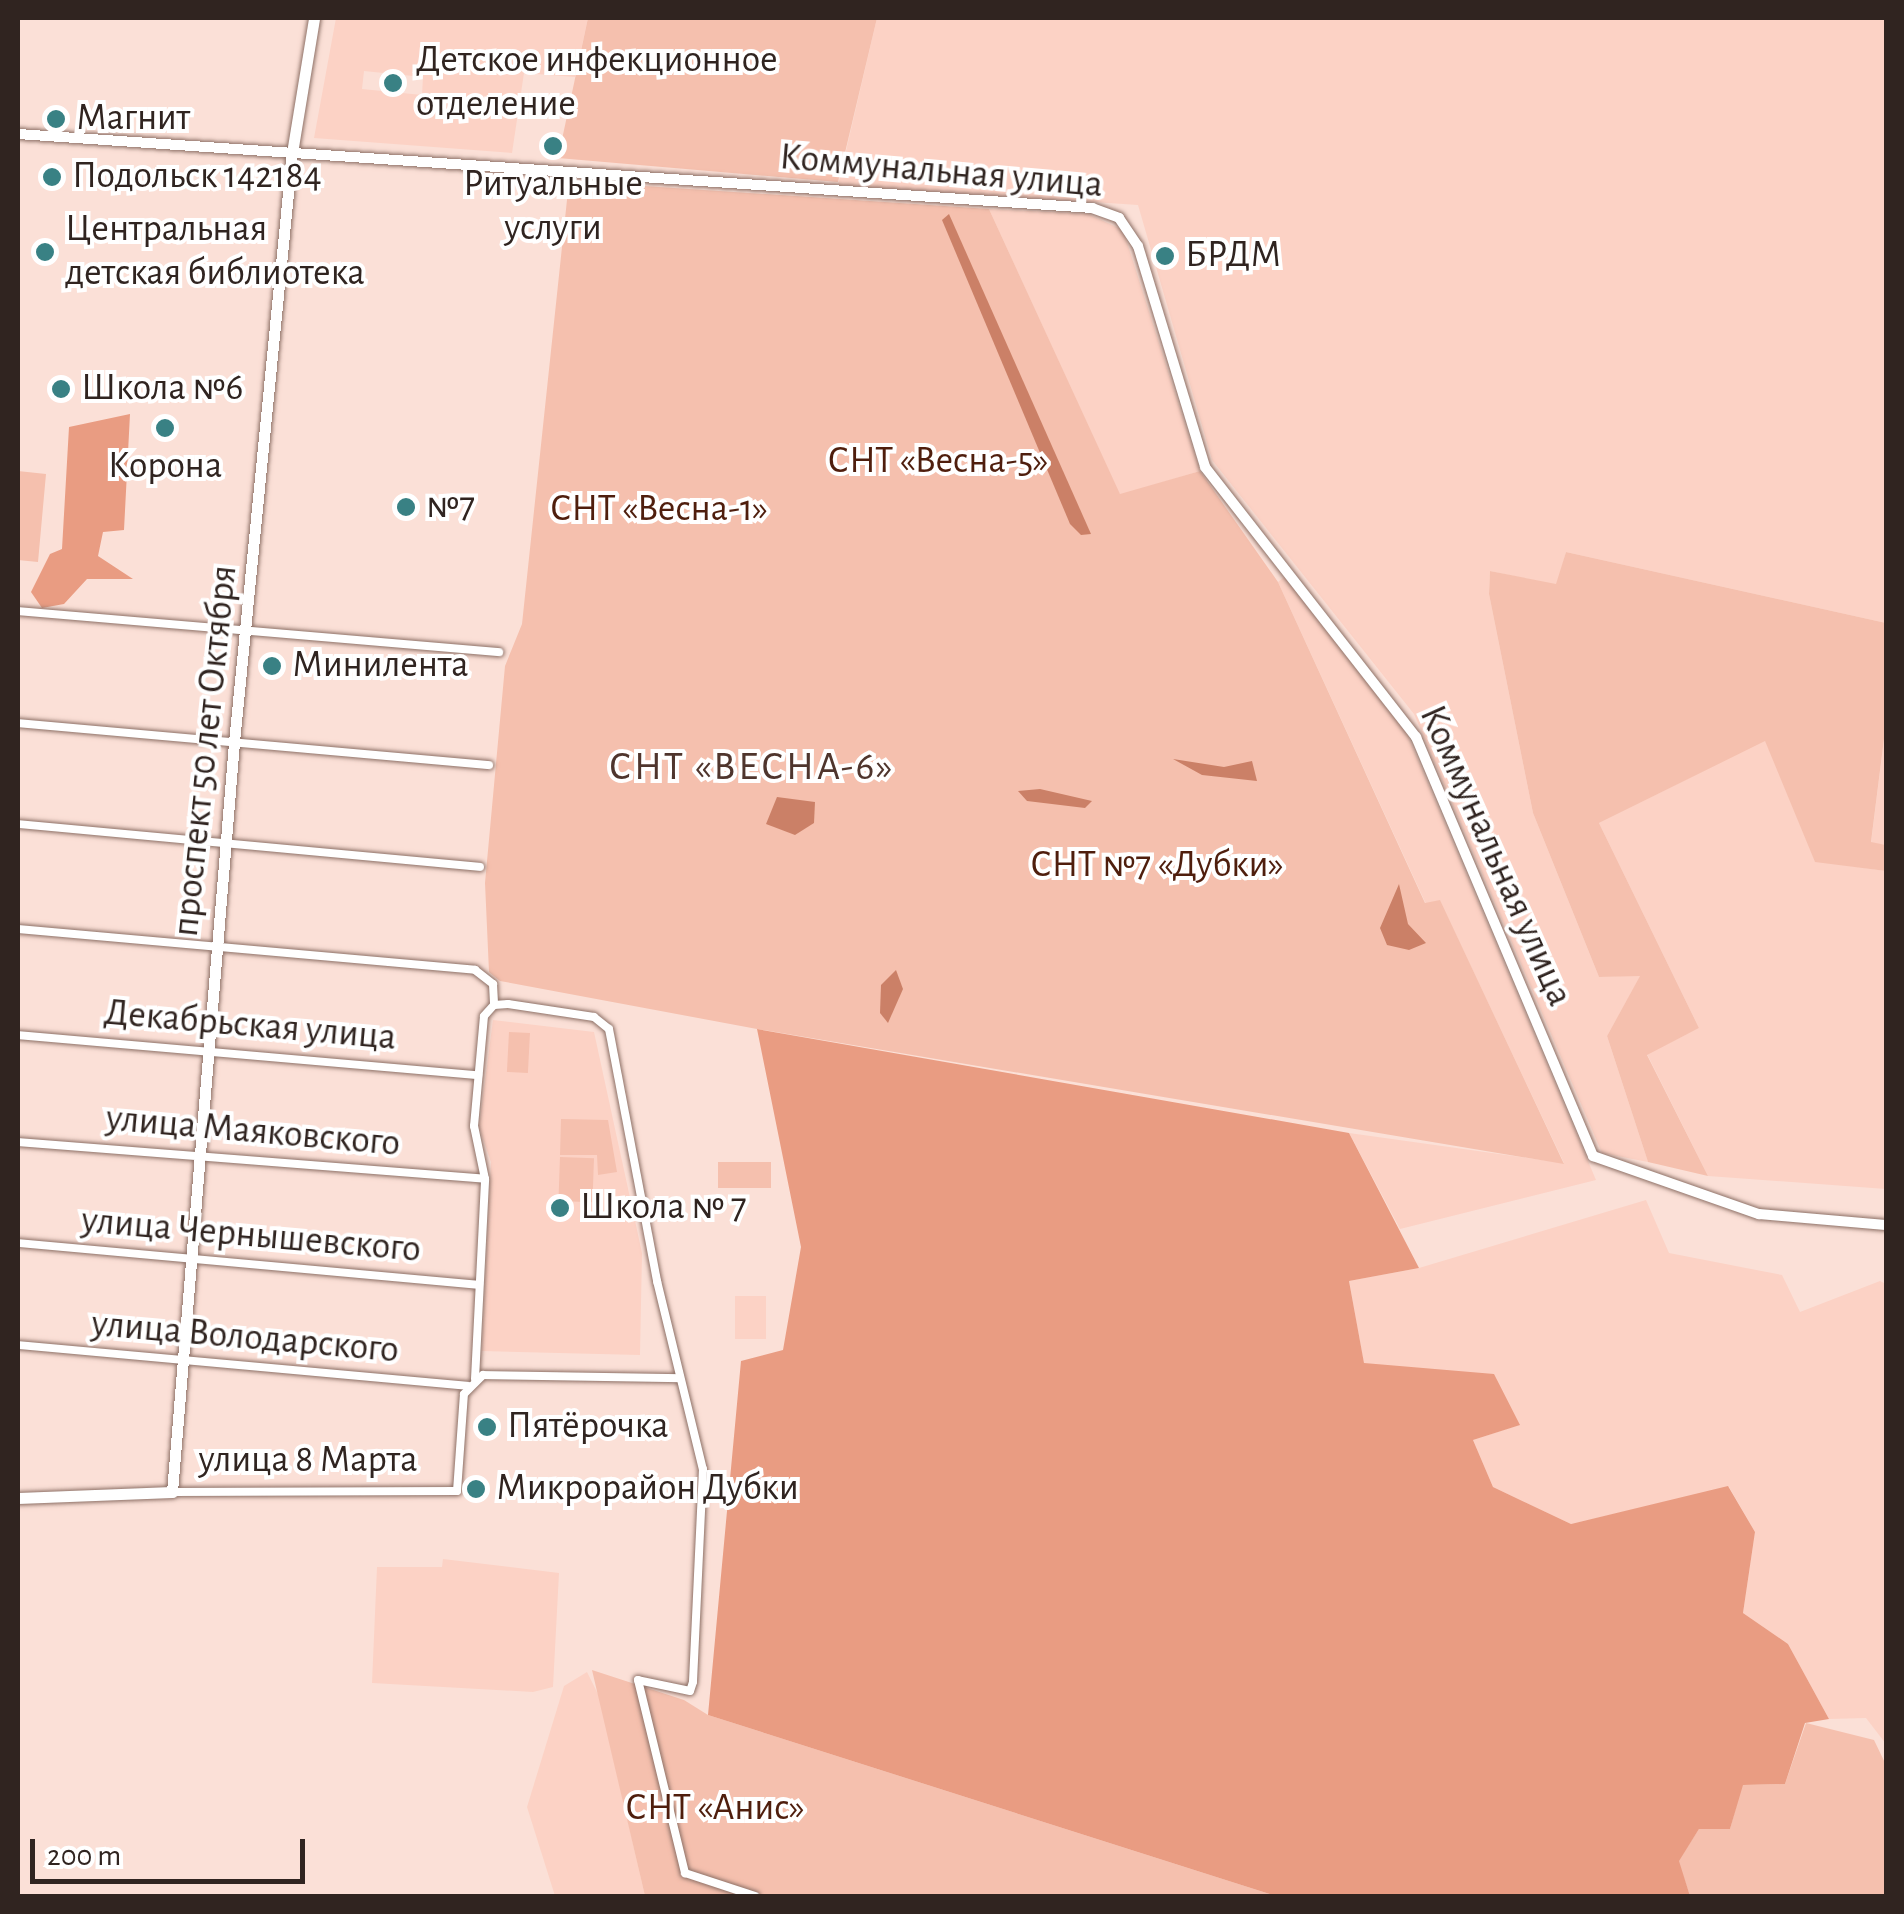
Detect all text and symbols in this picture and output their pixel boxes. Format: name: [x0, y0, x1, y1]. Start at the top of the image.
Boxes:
place label: Детское инфекционное отделение: [416, 38, 778, 127]
marker: Детское инфекционное отделение: [380, 70, 406, 96]
place label: Магнит: [76, 96, 190, 142]
marker: Магнит: [45, 108, 67, 130]
marker: Ритуальные услуги: [542, 135, 564, 157]
street label: Коммунальная улица: [778, 135, 1104, 209]
place label: Подольск 142184: [72, 154, 322, 200]
place label: Ритуальные услуги: [463, 162, 643, 252]
marker: Подольск 142184: [41, 166, 63, 188]
place label: Центральная детская библиотека: [65, 207, 365, 296]
place label: БРДМ: [1185, 233, 1282, 279]
marker: Центральная детская библиотека: [34, 241, 56, 263]
marker: БРДМ: [1154, 245, 1176, 267]
place label: Школа №6: [81, 366, 243, 412]
marker: Школа №6: [50, 378, 72, 400]
marker: Корона: [154, 417, 176, 439]
park label: СНТ «Весна-5»: [828, 439, 1048, 485]
place label: Корона: [108, 444, 222, 490]
place label: №7: [426, 484, 475, 530]
park label: СНТ «Весна-1»: [550, 487, 768, 533]
marker: №7: [395, 496, 417, 518]
street label: проспект 50 лет Октября: [164, 563, 248, 939]
place label: Минилента: [292, 643, 469, 689]
marker: Минилента: [261, 655, 283, 677]
street label: Коммунальная улица: [1408, 699, 1582, 1013]
district label: СНТ «ВЕСНА-6»: [609, 743, 895, 791]
park label: СНТ №7 «Дубки»: [1030, 843, 1284, 889]
street label: Декабрьская улица: [102, 991, 398, 1061]
street label: улица Маяковского: [104, 1096, 402, 1168]
place label: Школа № 7: [580, 1185, 747, 1231]
marker: Школа № 7: [549, 1197, 571, 1219]
street label: улица Чернышевского: [79, 1198, 423, 1274]
street label: улица Володарского: [90, 1302, 400, 1374]
place label: Пятёрочка: [507, 1404, 669, 1450]
marker: Пятёрочка: [476, 1416, 498, 1438]
street label: улица 8 Марта: [198, 1438, 418, 1484]
place label: Микрорайон Дубки: [496, 1466, 799, 1512]
marker: Микрорайон Дубки: [465, 1478, 487, 1500]
park label: СНТ «Анис»: [625, 1786, 805, 1832]
scale bar: [35, 1819, 310, 1881]
text: 200 m: [47, 1841, 121, 1871]

